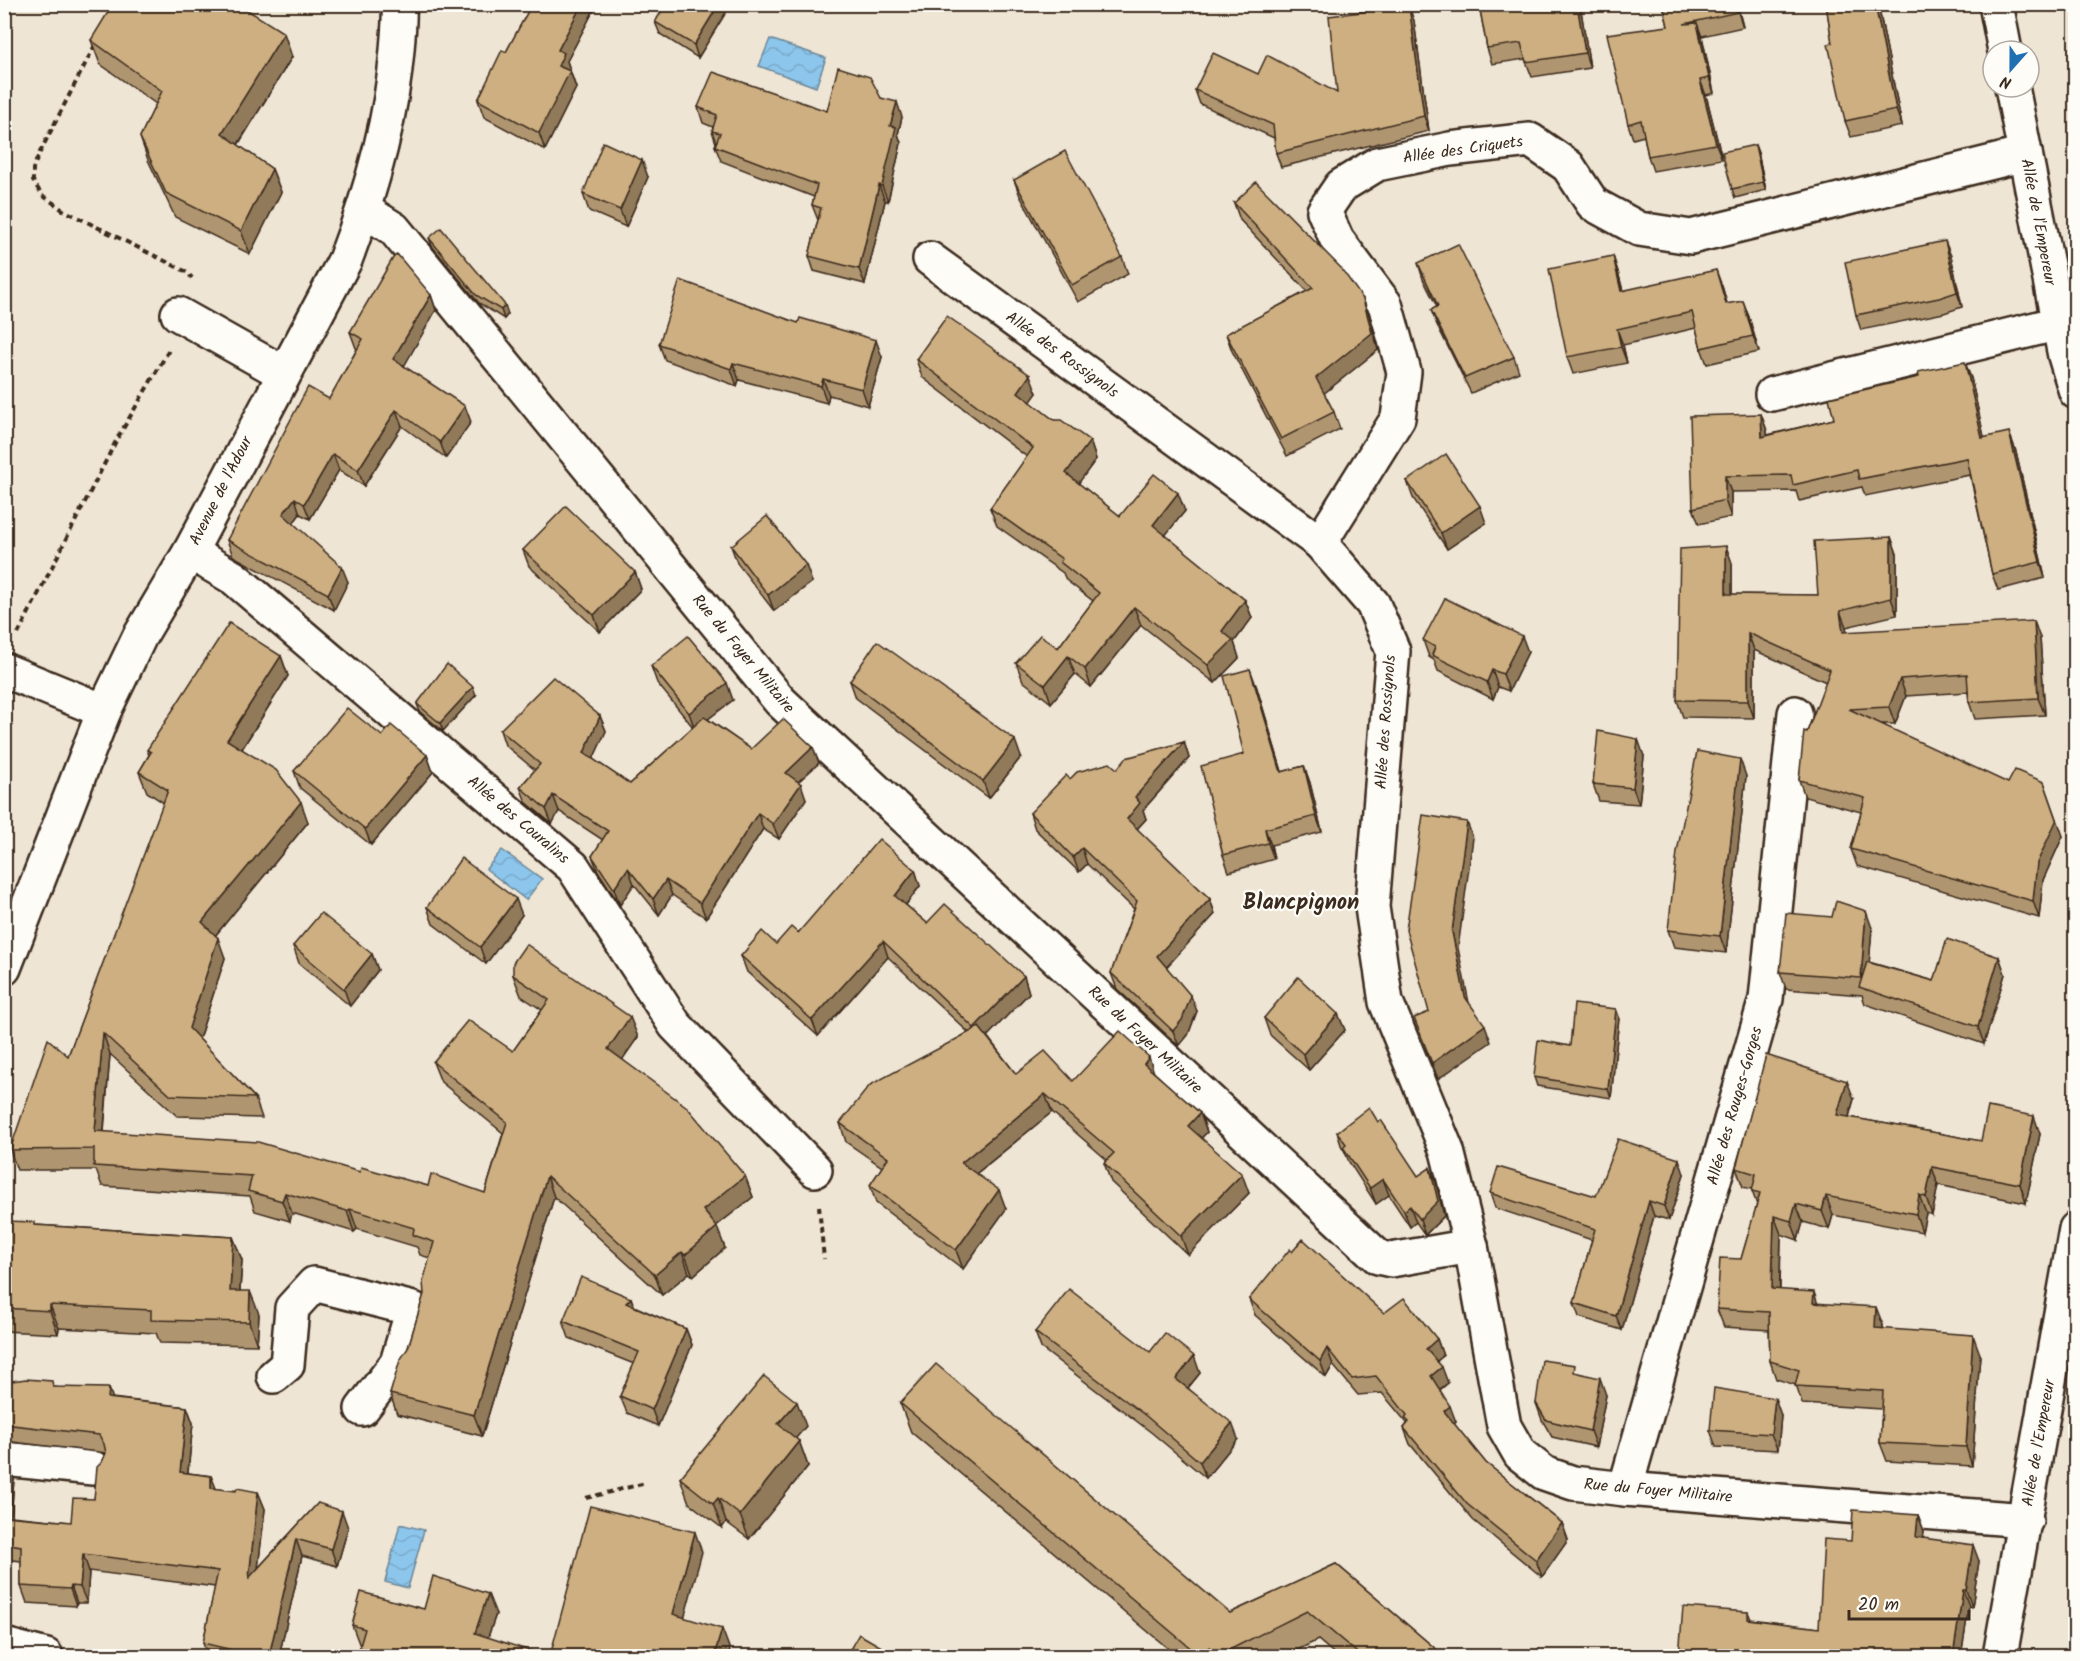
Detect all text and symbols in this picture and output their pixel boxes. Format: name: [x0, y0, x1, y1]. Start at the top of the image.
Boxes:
north arrow: [1981, 39, 2041, 99]
text: N: [1997, 68, 2015, 95]
street label: Allée des Criquets: [1401, 129, 1525, 171]
street label: Allée de l'Empereur: [2013, 157, 2063, 289]
street label: Allée des Rossignols: [1000, 305, 1124, 405]
street label: Avenue de l'Adour: [183, 431, 260, 550]
street label: Rue du Foyer Militaire: [686, 589, 800, 719]
street label: Allée des Rossignols: [1369, 654, 1403, 790]
street label: Allée des Couralins: [461, 770, 575, 871]
district label: Blancpignon: [1243, 886, 1359, 921]
street label: Rue du Foyer Militaire: [1082, 980, 1208, 1100]
street label: Allée des Rouges-Gorges: [1700, 1024, 1770, 1188]
street label: Allée de l'Empereur: [2016, 1376, 2063, 1508]
street label: Rue du Foyer Militaire: [1583, 1472, 1733, 1510]
scale bar: [1849, 1583, 1969, 1621]
text: 20 m: [1858, 1591, 1899, 1620]

